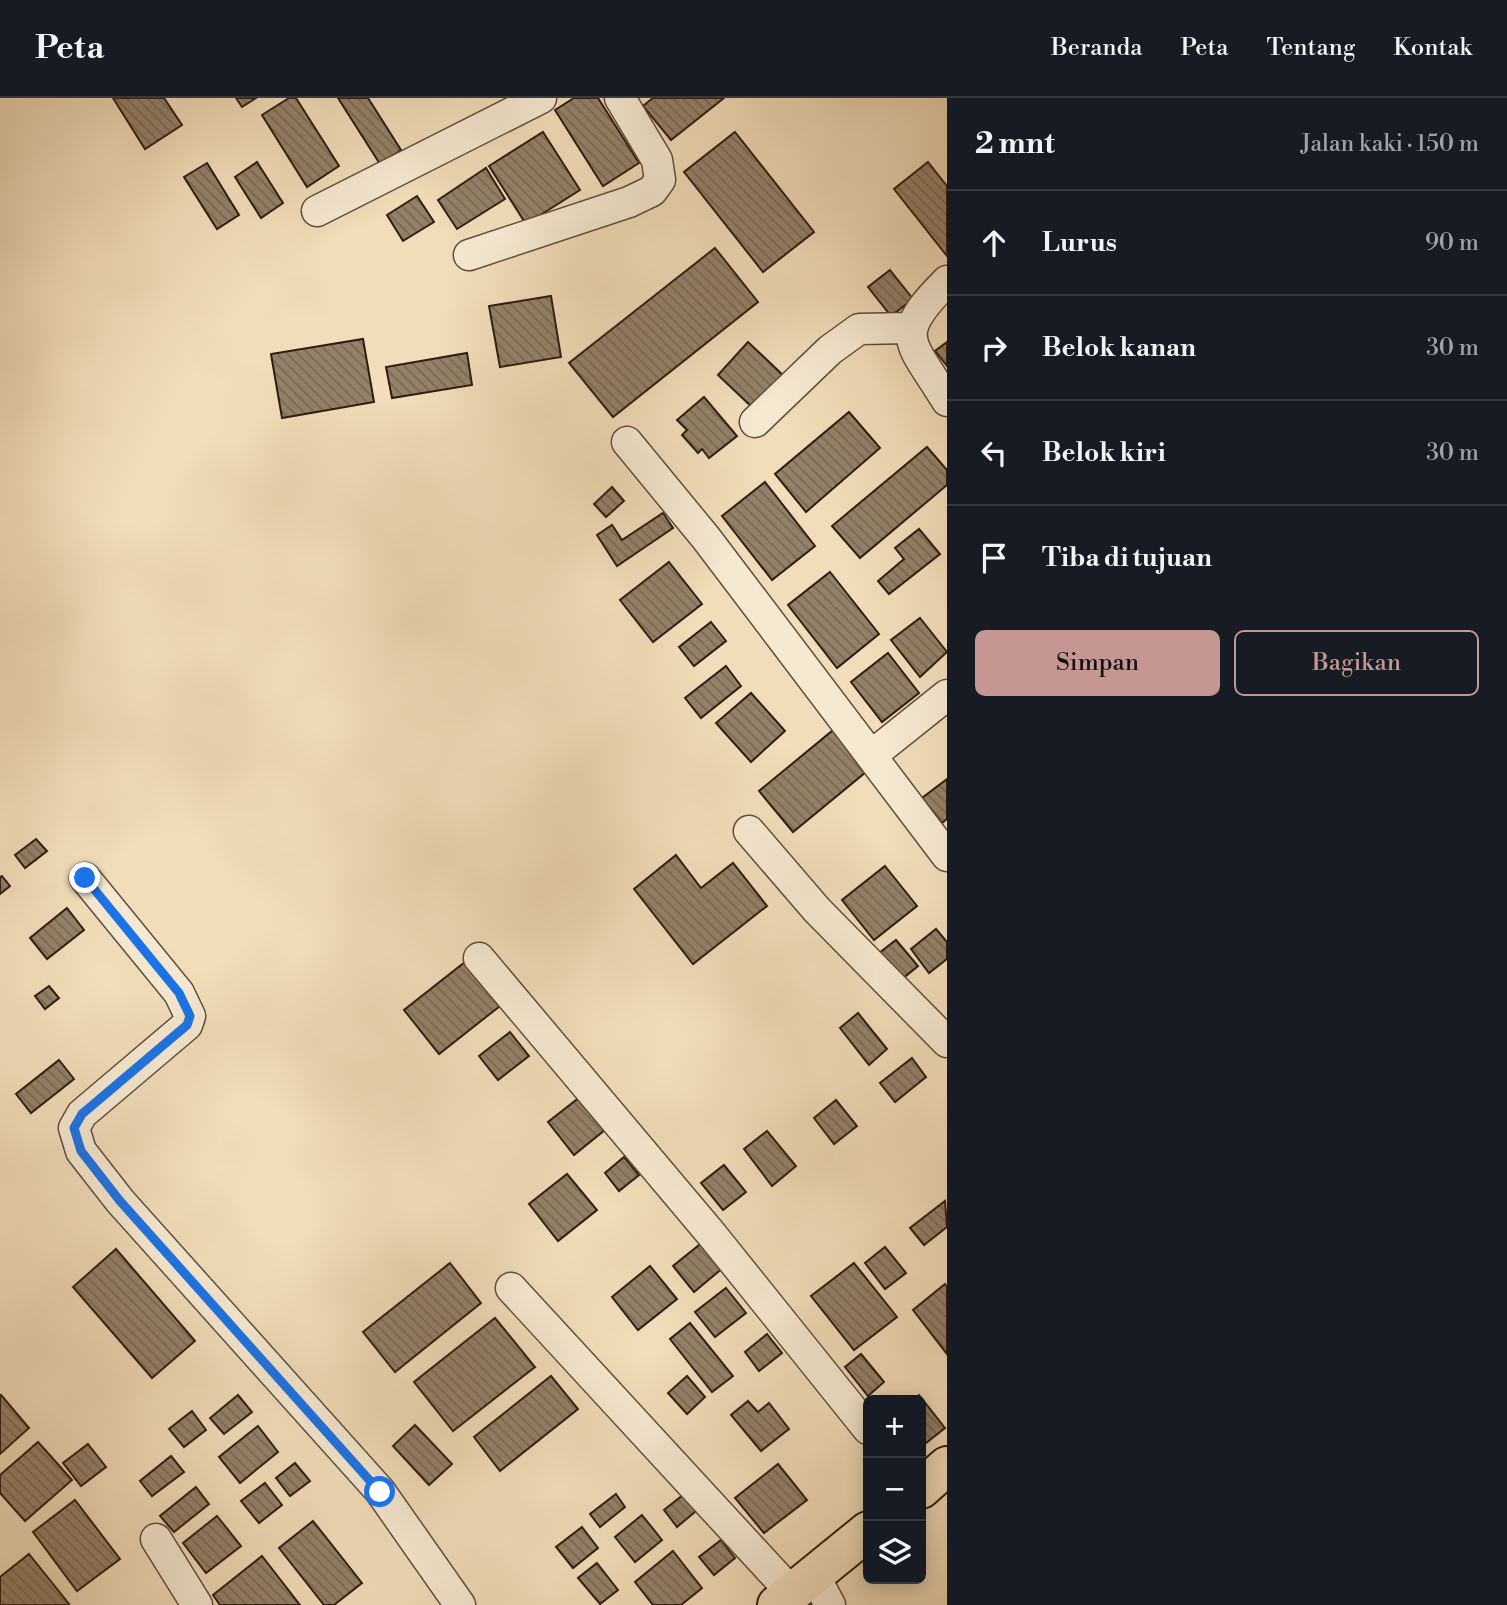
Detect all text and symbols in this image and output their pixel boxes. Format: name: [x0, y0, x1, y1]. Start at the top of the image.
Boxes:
text: Peta: [35, 28, 104, 69]
text: Beranda: [1051, 33, 1142, 63]
text: Peta: [1180, 33, 1228, 63]
text: Tentang: [1266, 33, 1355, 63]
text: Kontak: [1393, 33, 1472, 63]
text: 2 mnt: [975, 125, 1055, 163]
text: Jalan kaki · 150 m: [1301, 130, 1479, 158]
icon: ahead: [975, 224, 1013, 262]
text: Lurus: [1042, 227, 1117, 259]
text: 90 m: [1425, 229, 1479, 257]
icon: right: [975, 329, 1013, 367]
text: Belok kanan: [1042, 332, 1196, 364]
text: 30 m: [1426, 334, 1479, 362]
icon: left: [975, 434, 1013, 472]
text: Belok kiri: [1042, 437, 1166, 469]
text: 30 m: [1426, 439, 1479, 467]
icon: arrive: [975, 539, 1013, 577]
text: Tiba di tujuan: [1042, 542, 1212, 574]
button: Simpan: [975, 630, 1220, 696]
button: Bagikan: [1234, 630, 1479, 696]
route end: [69, 862, 100, 893]
map controls: [863, 1395, 926, 1584]
button: +: [863, 1395, 926, 1458]
button: −: [863, 1458, 926, 1521]
route start: [364, 1476, 395, 1507]
button: layers: [863, 1521, 926, 1584]

